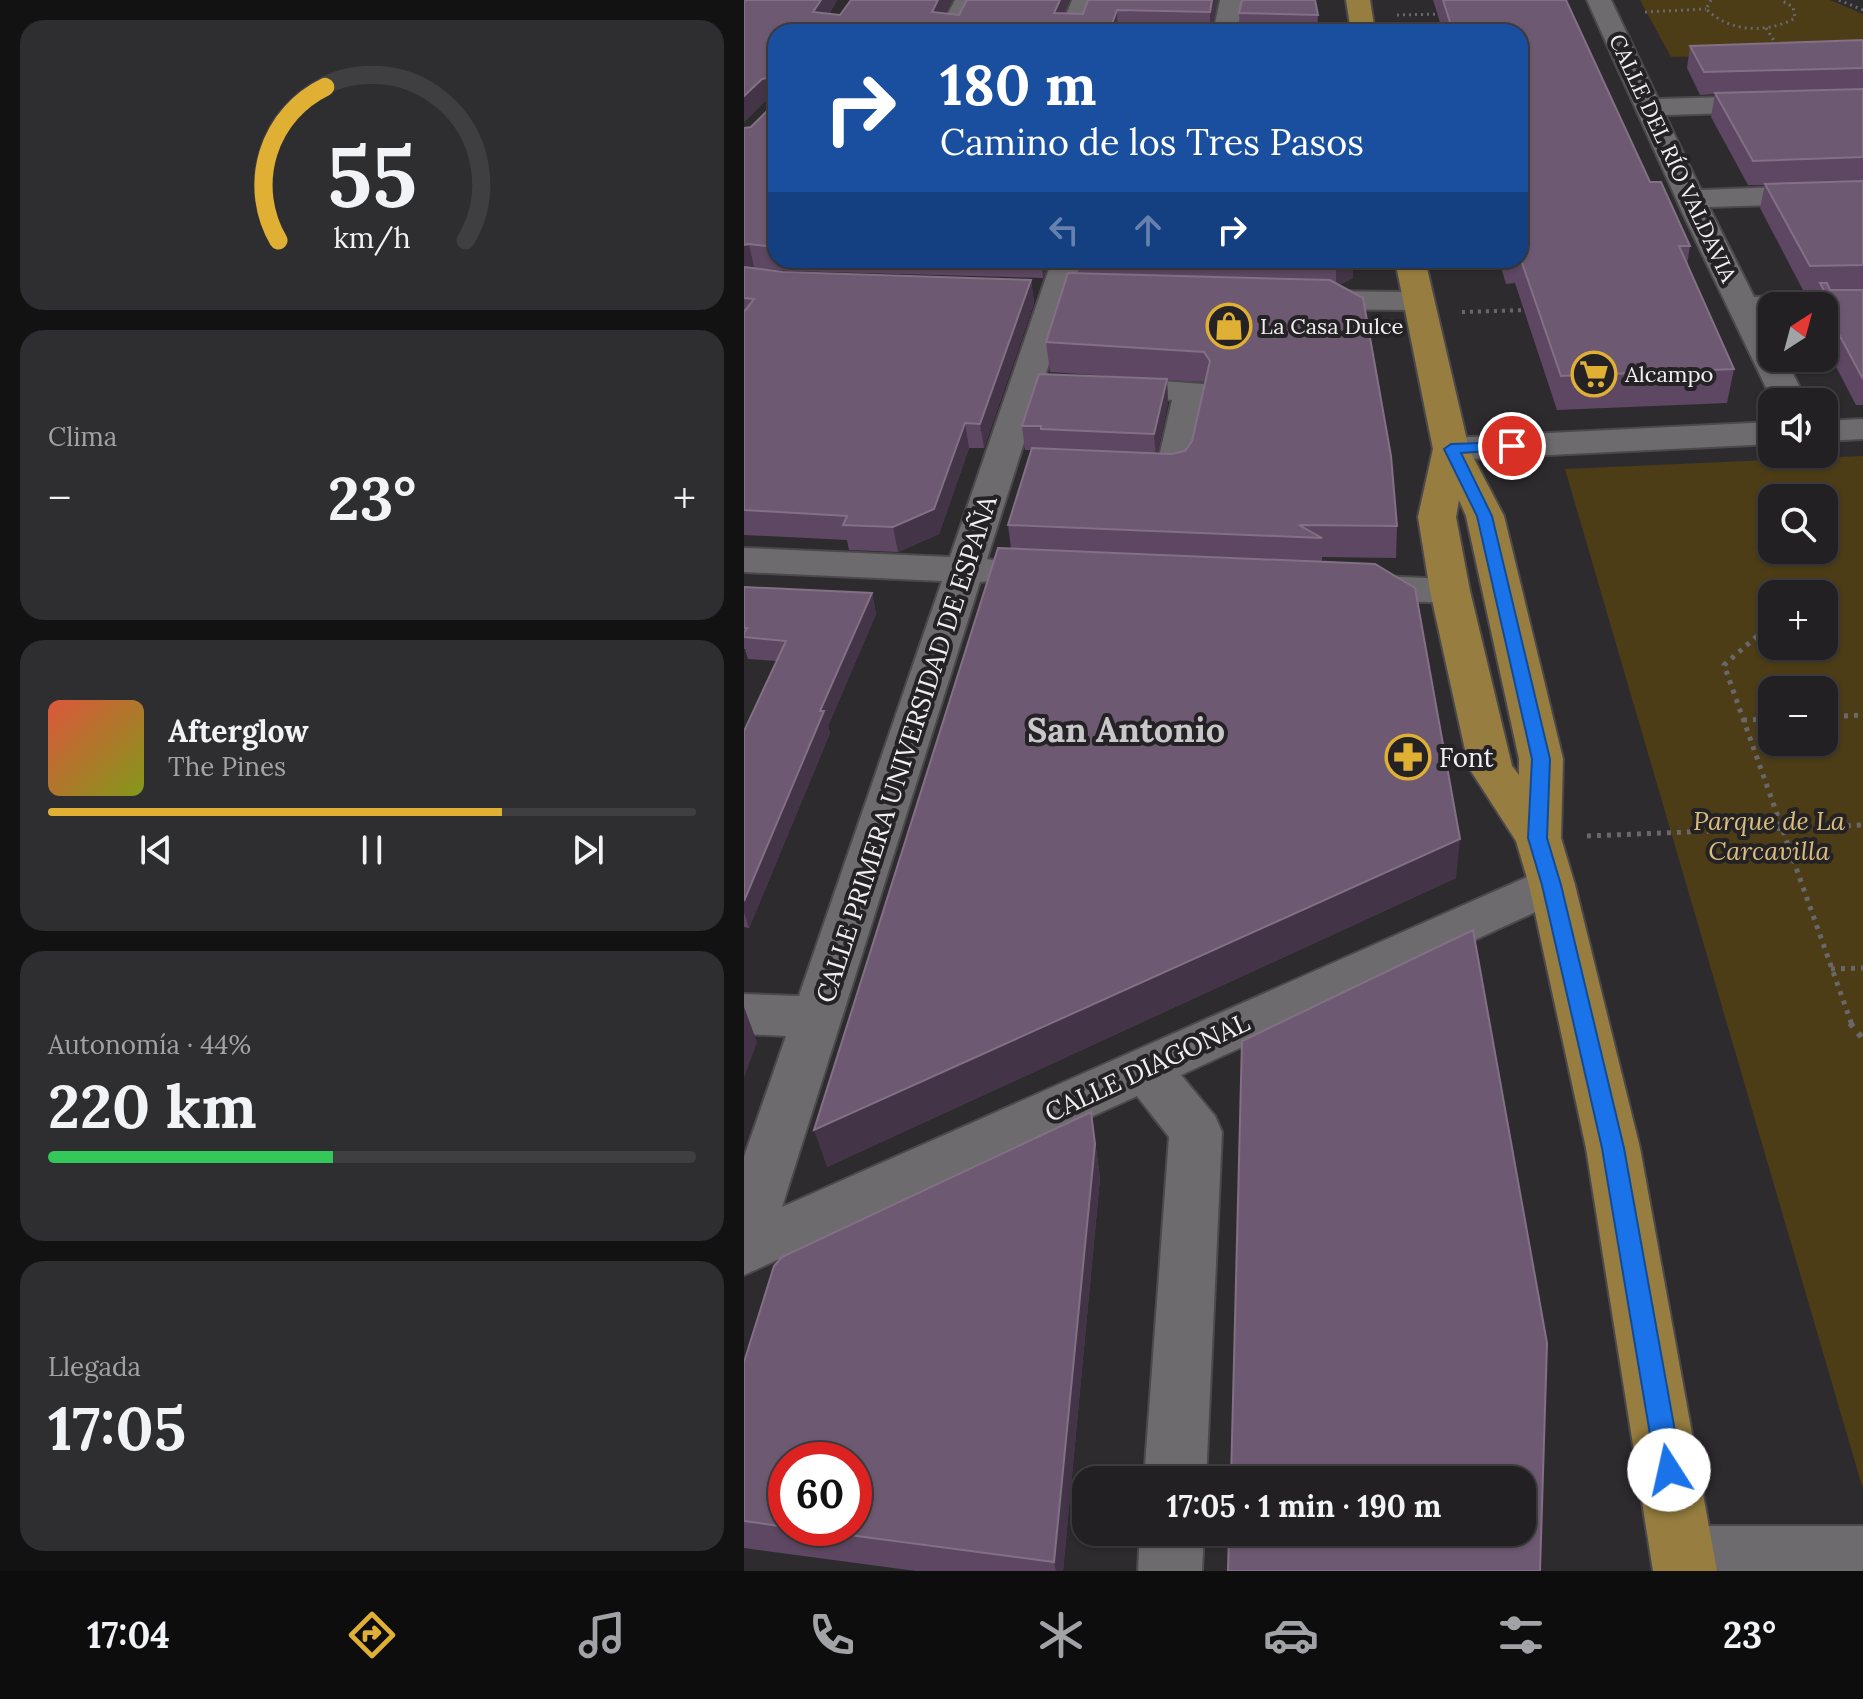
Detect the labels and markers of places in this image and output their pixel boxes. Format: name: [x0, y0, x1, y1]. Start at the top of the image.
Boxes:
shop icon: La Casa Dulce: [1205, 302, 1253, 350]
place label: La Casa Dulce: [1260, 312, 1403, 340]
supermarket icon: Alcampo: [1570, 350, 1618, 398]
place label: Alcampo: [1624, 360, 1713, 388]
pin: [1478, 412, 1546, 480]
pharmacy icon: Font: [1384, 733, 1432, 781]
place label: Font: [1439, 741, 1494, 774]

